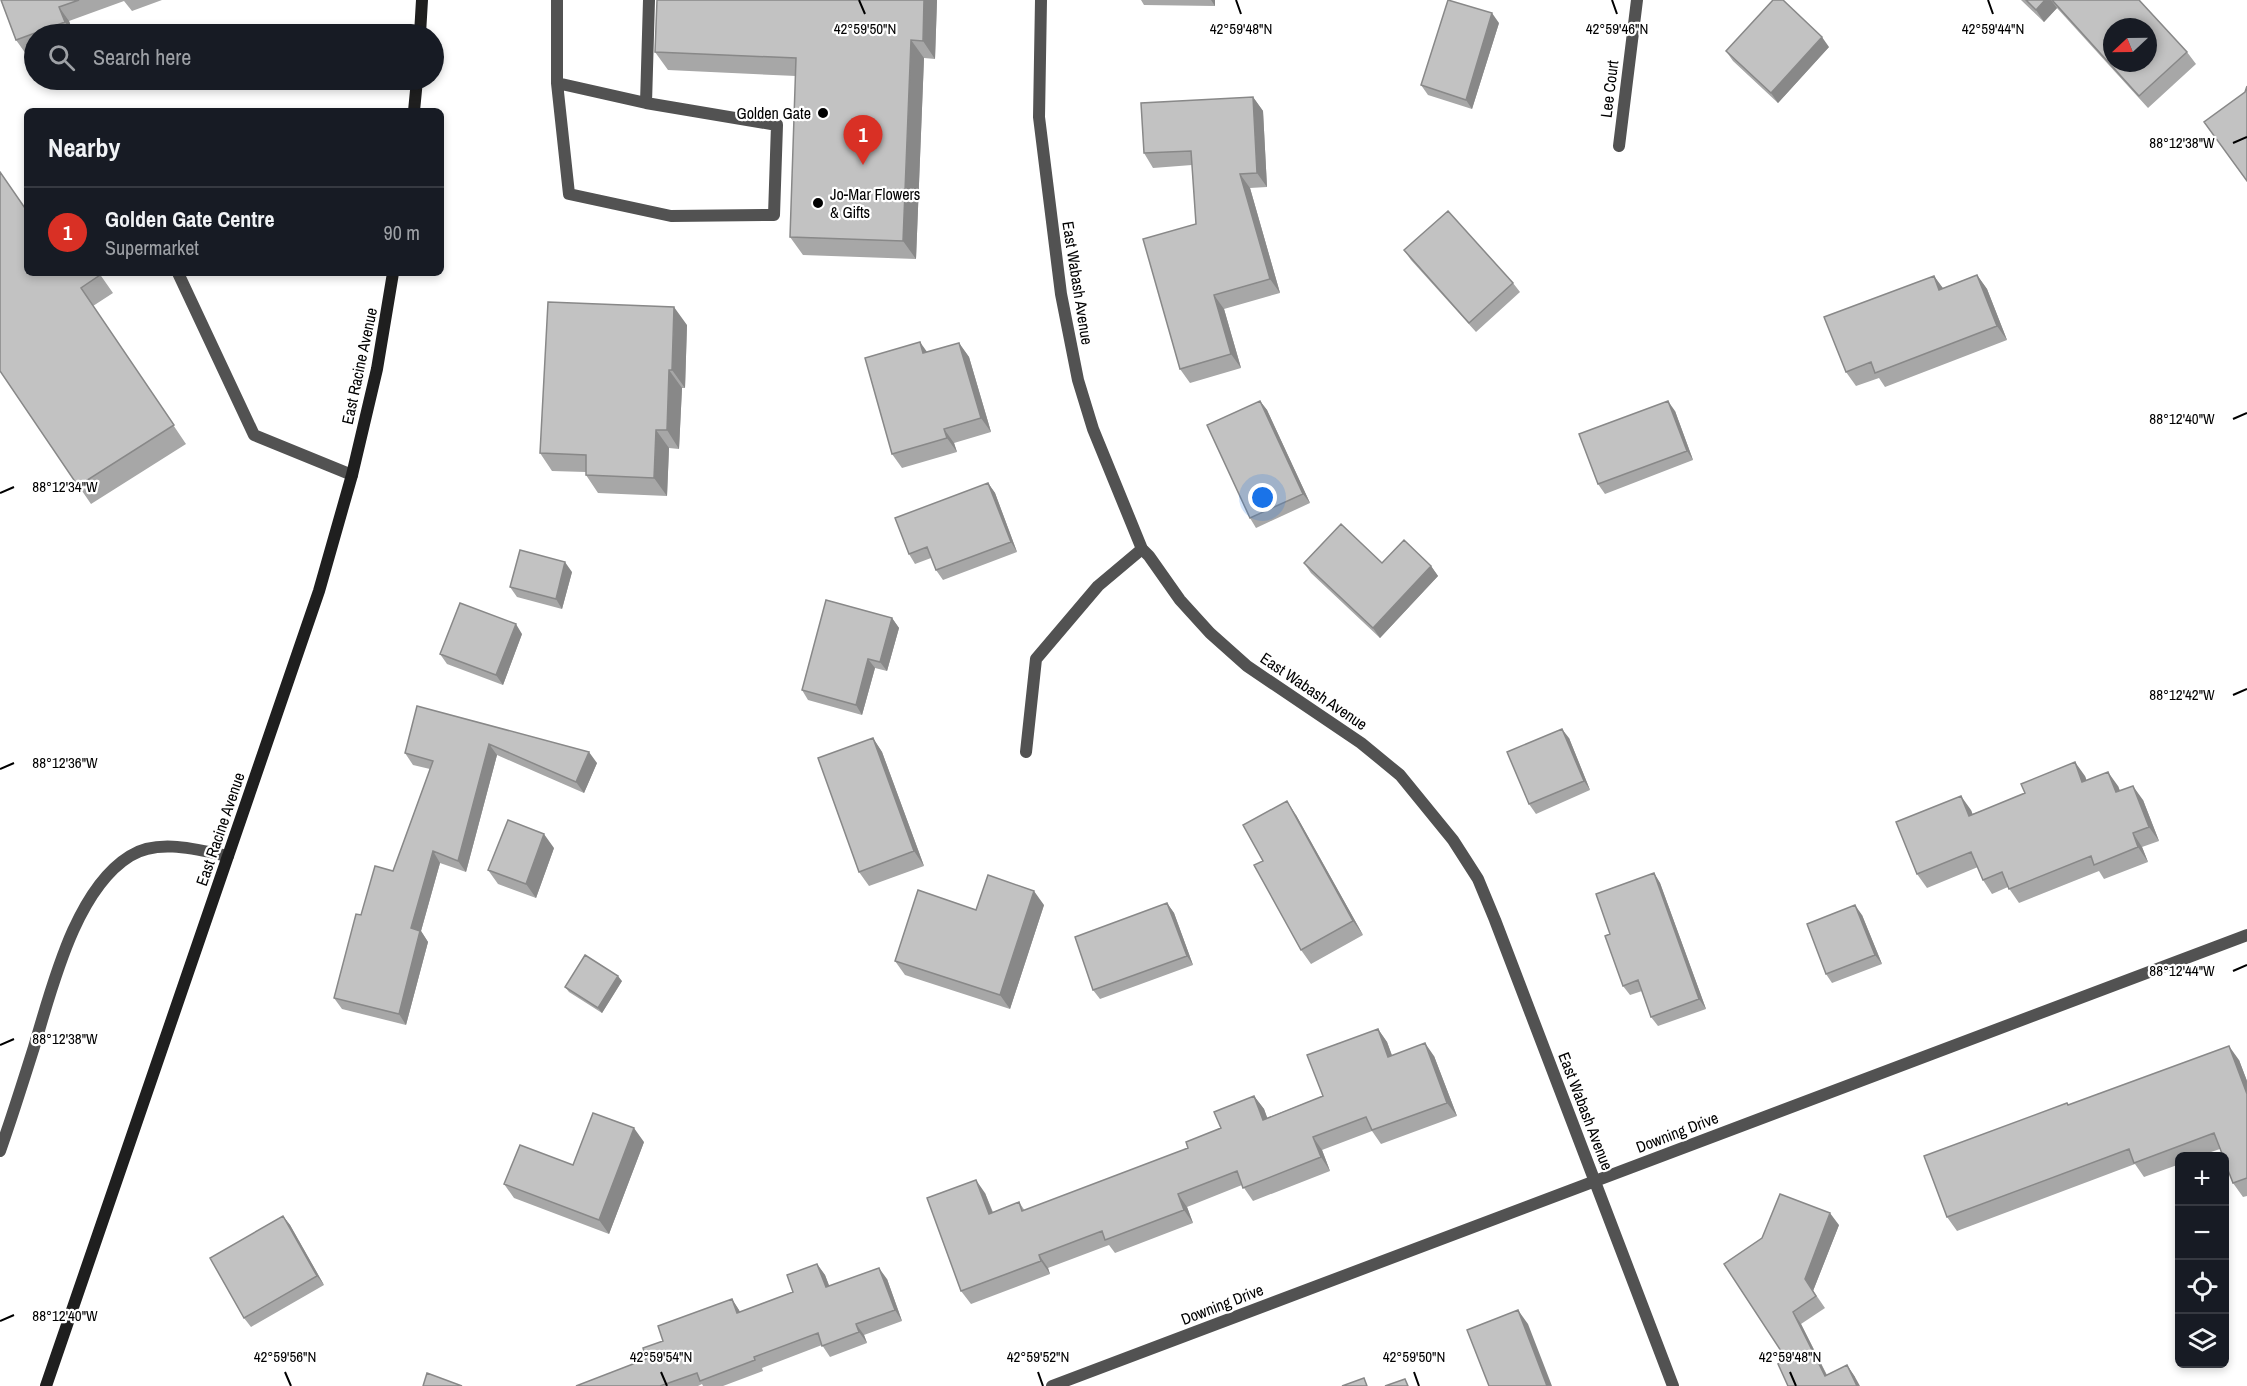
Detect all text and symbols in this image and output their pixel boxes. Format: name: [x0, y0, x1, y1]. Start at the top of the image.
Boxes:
text: 42°59'50"N: [834, 18, 896, 39]
text: 42°59'48"N: [1210, 18, 1272, 39]
text: 42°59'46"N: [1586, 18, 1648, 39]
text: 42°59'44"N: [1962, 18, 2024, 39]
north arrow: [2103, 18, 2157, 72]
search box: [24, 24, 444, 90]
icon: search: [45, 41, 78, 74]
text: Search here: [93, 42, 191, 72]
street label: Lee Court: [1595, 59, 1623, 119]
place label: Golden Gate: [737, 102, 811, 124]
marker: Golden Gate: [816, 106, 830, 120]
pin: 1: [844, 116, 882, 165]
text: Nearby: [48, 130, 120, 165]
text: 88°12'38"W: [2149, 132, 2215, 153]
place label: Jo-Mar Flowers & Gifts: [830, 183, 920, 223]
marker: Jo-Mar Flowers & Gifts: [811, 196, 825, 210]
text: Golden Gate Centre: [105, 204, 274, 234]
text: 1: [63, 219, 72, 246]
text: 90 m: [384, 219, 420, 246]
street label: East Wabash Avenue: [1057, 220, 1099, 346]
text: Supermarket: [105, 234, 199, 261]
street label: East Racine Avenue: [336, 306, 382, 426]
text: 88°12'40"W: [2149, 408, 2215, 429]
text: 88°12'34"W: [32, 476, 98, 497]
your location: [1248, 483, 1277, 512]
street label: East Wabash Avenue: [1256, 647, 1372, 735]
text: 88°12'42"W: [2149, 684, 2215, 705]
text: 88°12'36"W: [32, 752, 98, 773]
street label: East Racine Avenue: [190, 769, 250, 889]
text: 88°12'44"W: [2149, 960, 2215, 981]
text: 88°12'38"W: [32, 1028, 98, 1049]
street label: East Wabash Avenue: [1553, 1049, 1619, 1173]
street label: Downing Drive: [1633, 1106, 1721, 1158]
map controls: [2175, 1152, 2229, 1368]
button: +: [2175, 1152, 2229, 1206]
button: −: [2175, 1206, 2229, 1260]
button: locate: [2175, 1260, 2229, 1314]
street label: Downing Drive: [1178, 1278, 1266, 1330]
text: 88°12'40"W: [32, 1305, 98, 1326]
button: layers: [2175, 1314, 2229, 1368]
text: 42°59'56"N: [254, 1346, 316, 1367]
text: 42°59'54"N: [630, 1346, 692, 1367]
text: 42°59'52"N: [1007, 1346, 1069, 1367]
text: 42°59'50"N: [1383, 1346, 1445, 1367]
text: 42°59'48"N: [1759, 1346, 1821, 1367]

